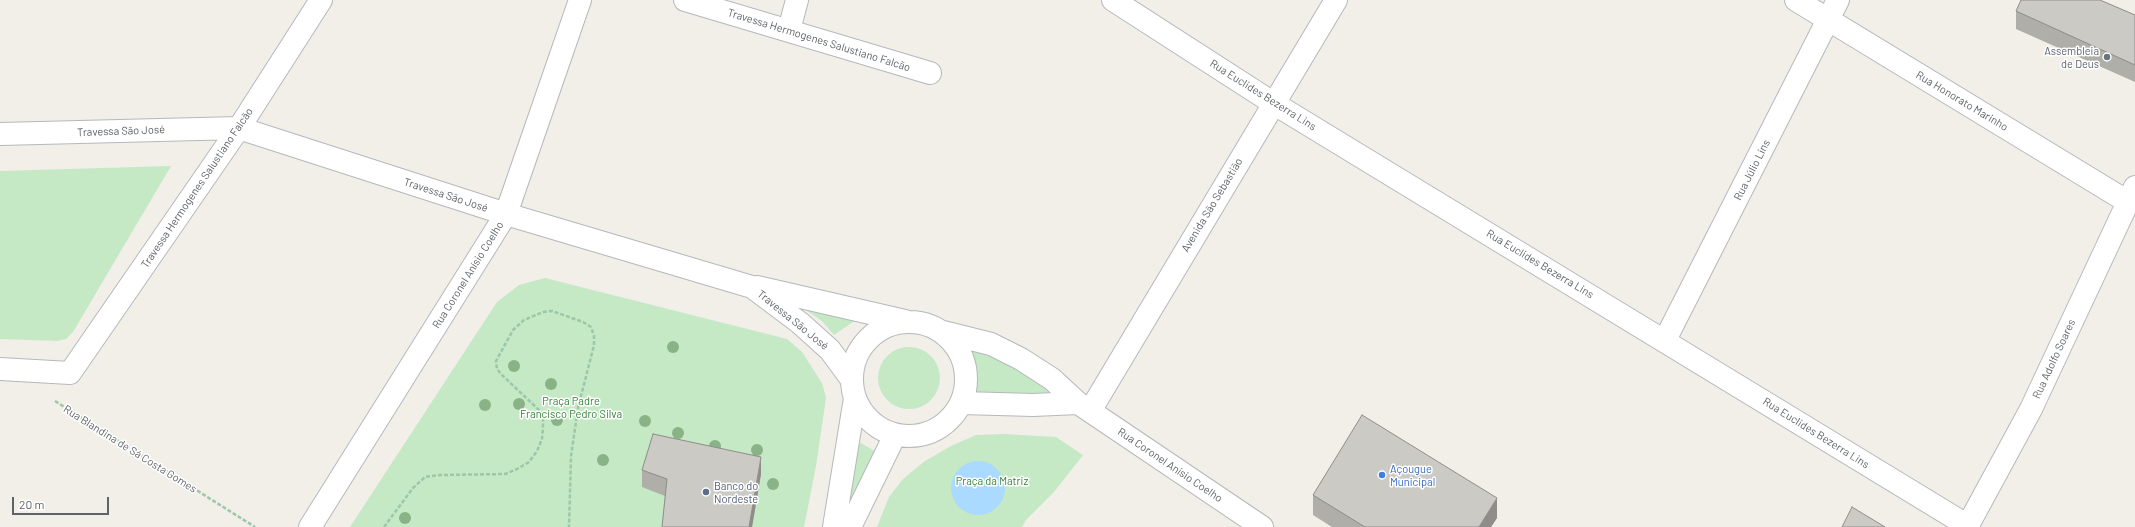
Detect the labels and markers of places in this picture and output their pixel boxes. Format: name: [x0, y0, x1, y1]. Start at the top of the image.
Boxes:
place label: Assembleia de Deus: [2044, 44, 2099, 70]
marker: Assembleia de Deus: [2102, 52, 2112, 62]
place label: Açougue Municipal: [1390, 462, 1435, 488]
marker: Açougue Municipal: [1377, 470, 1387, 480]
place label: Banco do Nordeste: [714, 479, 758, 505]
marker: Banco do Nordeste: [701, 487, 711, 497]

